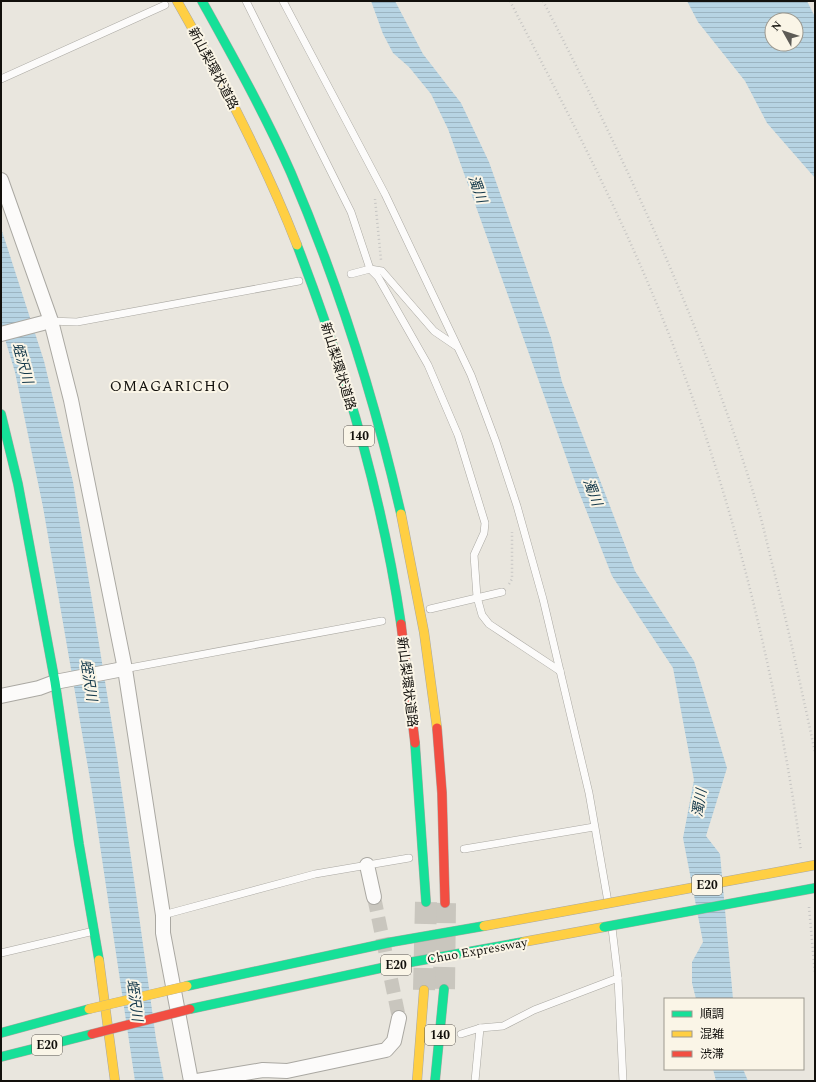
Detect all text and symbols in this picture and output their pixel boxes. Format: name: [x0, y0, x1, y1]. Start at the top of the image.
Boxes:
north arrow: [764, 12, 804, 52]
text: N: [767, 17, 786, 35]
street label: 新山梨環状道路: [183, 24, 243, 113]
water label: 濁川: [463, 172, 493, 208]
street label: 新山梨環状道路: [315, 320, 361, 413]
water label: 蛭沢川: [7, 340, 39, 388]
district label: OMAGARICHO: [110, 375, 230, 398]
road number: 140: [344, 426, 374, 446]
water label: 濁川: [578, 475, 608, 511]
street label: 新山梨環状道路: [392, 636, 422, 729]
water label: 蛭沢川: [75, 658, 102, 704]
water label: 濁川: [687, 786, 712, 819]
road number: E20: [692, 875, 722, 895]
street label: Chuo Expressway: [425, 932, 530, 970]
road number: E20: [381, 955, 411, 975]
water label: 蛭沢川: [121, 978, 148, 1024]
legend: [664, 998, 804, 1070]
text: 順調: [700, 1005, 724, 1024]
road number: 140: [425, 1025, 455, 1045]
text: 混雑: [700, 1025, 724, 1044]
road number: E20: [32, 1035, 62, 1055]
text: 渋滞: [700, 1045, 724, 1064]

